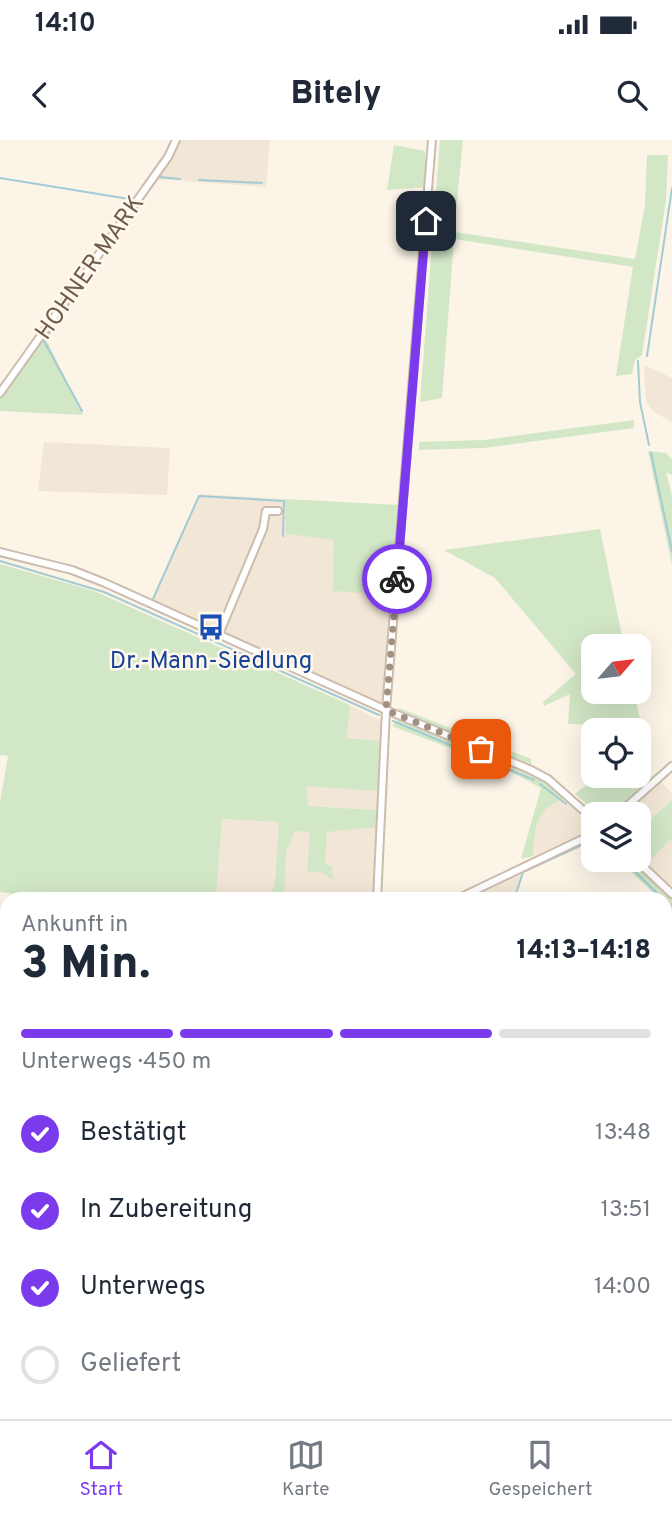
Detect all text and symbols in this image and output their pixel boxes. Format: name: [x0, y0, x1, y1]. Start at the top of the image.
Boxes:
text: 14:10: [35, 8, 96, 41]
text: Bitely: [291, 75, 381, 115]
icon: back: [21, 76, 59, 114]
icon: search: [613, 76, 651, 114]
street label: HOHNER MARK: [30, 190, 152, 346]
pin: [396, 191, 456, 251]
icon: home: [407, 202, 445, 240]
courier: [362, 544, 432, 614]
icon: bike: [378, 560, 416, 598]
bus stop icon: Dr.-Mann-Siedlung: [196, 612, 226, 642]
north arrow: [581, 634, 651, 704]
map controls: [581, 634, 651, 872]
place label: Dr.-Mann-Siedlung: [110, 647, 312, 677]
button: locate: [581, 718, 651, 788]
pin: [451, 719, 511, 779]
icon: bag: [462, 730, 500, 768]
button: layers: [581, 802, 651, 872]
text: Ankunft in: [21, 911, 128, 940]
text: 14:13–14:18: [516, 935, 651, 968]
text: 3 Min.: [21, 936, 151, 995]
text: Unterwegs · 450 m: [21, 1048, 211, 1077]
icon: check: [21, 1115, 59, 1153]
text: Bestätigt: [80, 1117, 187, 1150]
text: 13:48: [595, 1119, 651, 1148]
icon: check: [21, 1192, 59, 1230]
text: In Zubereitung: [80, 1194, 252, 1227]
text: 13:51: [601, 1196, 651, 1225]
icon: check: [21, 1269, 59, 1307]
text: Unterwegs: [80, 1271, 206, 1304]
text: 14:00: [594, 1273, 651, 1302]
text: Geliefert: [80, 1348, 181, 1381]
tab: Start: [80, 1436, 123, 1502]
tab: Karte: [282, 1436, 329, 1502]
tab: Gespeichert: [489, 1436, 592, 1502]

